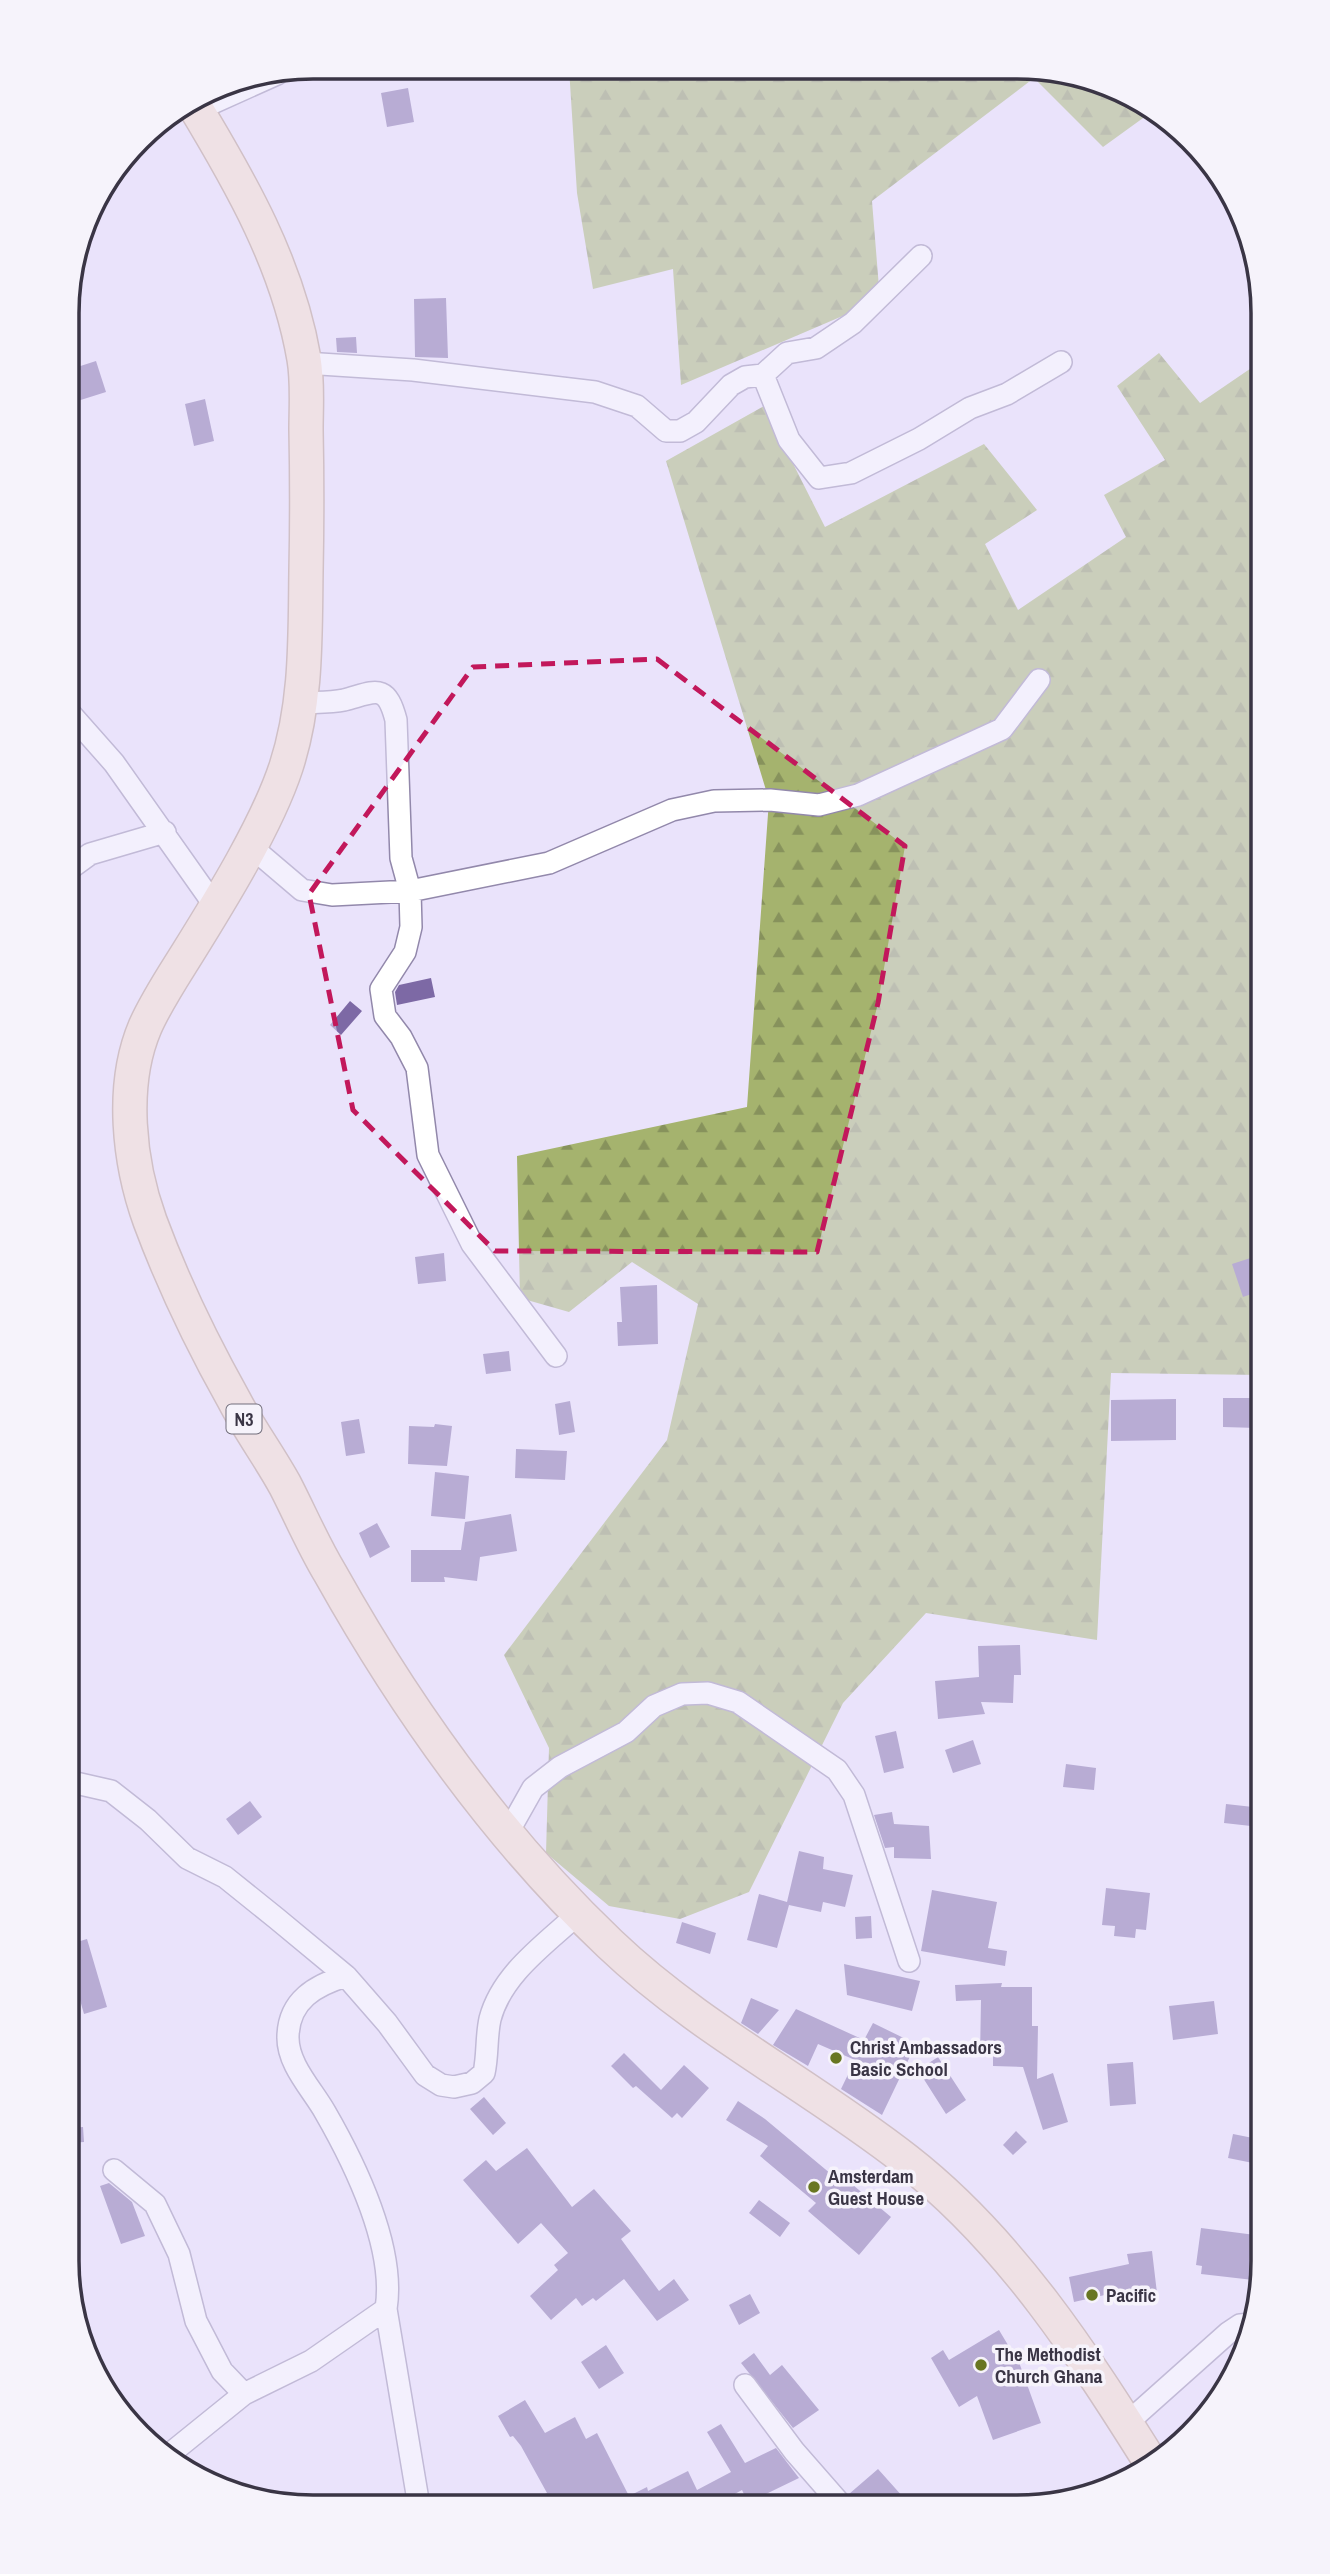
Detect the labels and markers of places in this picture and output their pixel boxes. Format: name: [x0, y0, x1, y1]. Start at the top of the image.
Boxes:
place label: Christ Ambassadors Basic School: [850, 2034, 1002, 2082]
marker: Christ Ambassadors Basic School: [828, 2050, 844, 2066]
place label: Amsterdam Guest House: [828, 2163, 924, 2211]
marker: Amsterdam Guest House: [806, 2179, 822, 2195]
place label: Pacific: [1106, 2282, 1156, 2308]
marker: Pacific: [1084, 2287, 1100, 2303]
place label: The Methodist Church Ghana: [995, 2341, 1103, 2389]
marker: The Methodist Church Ghana: [973, 2357, 989, 2373]

